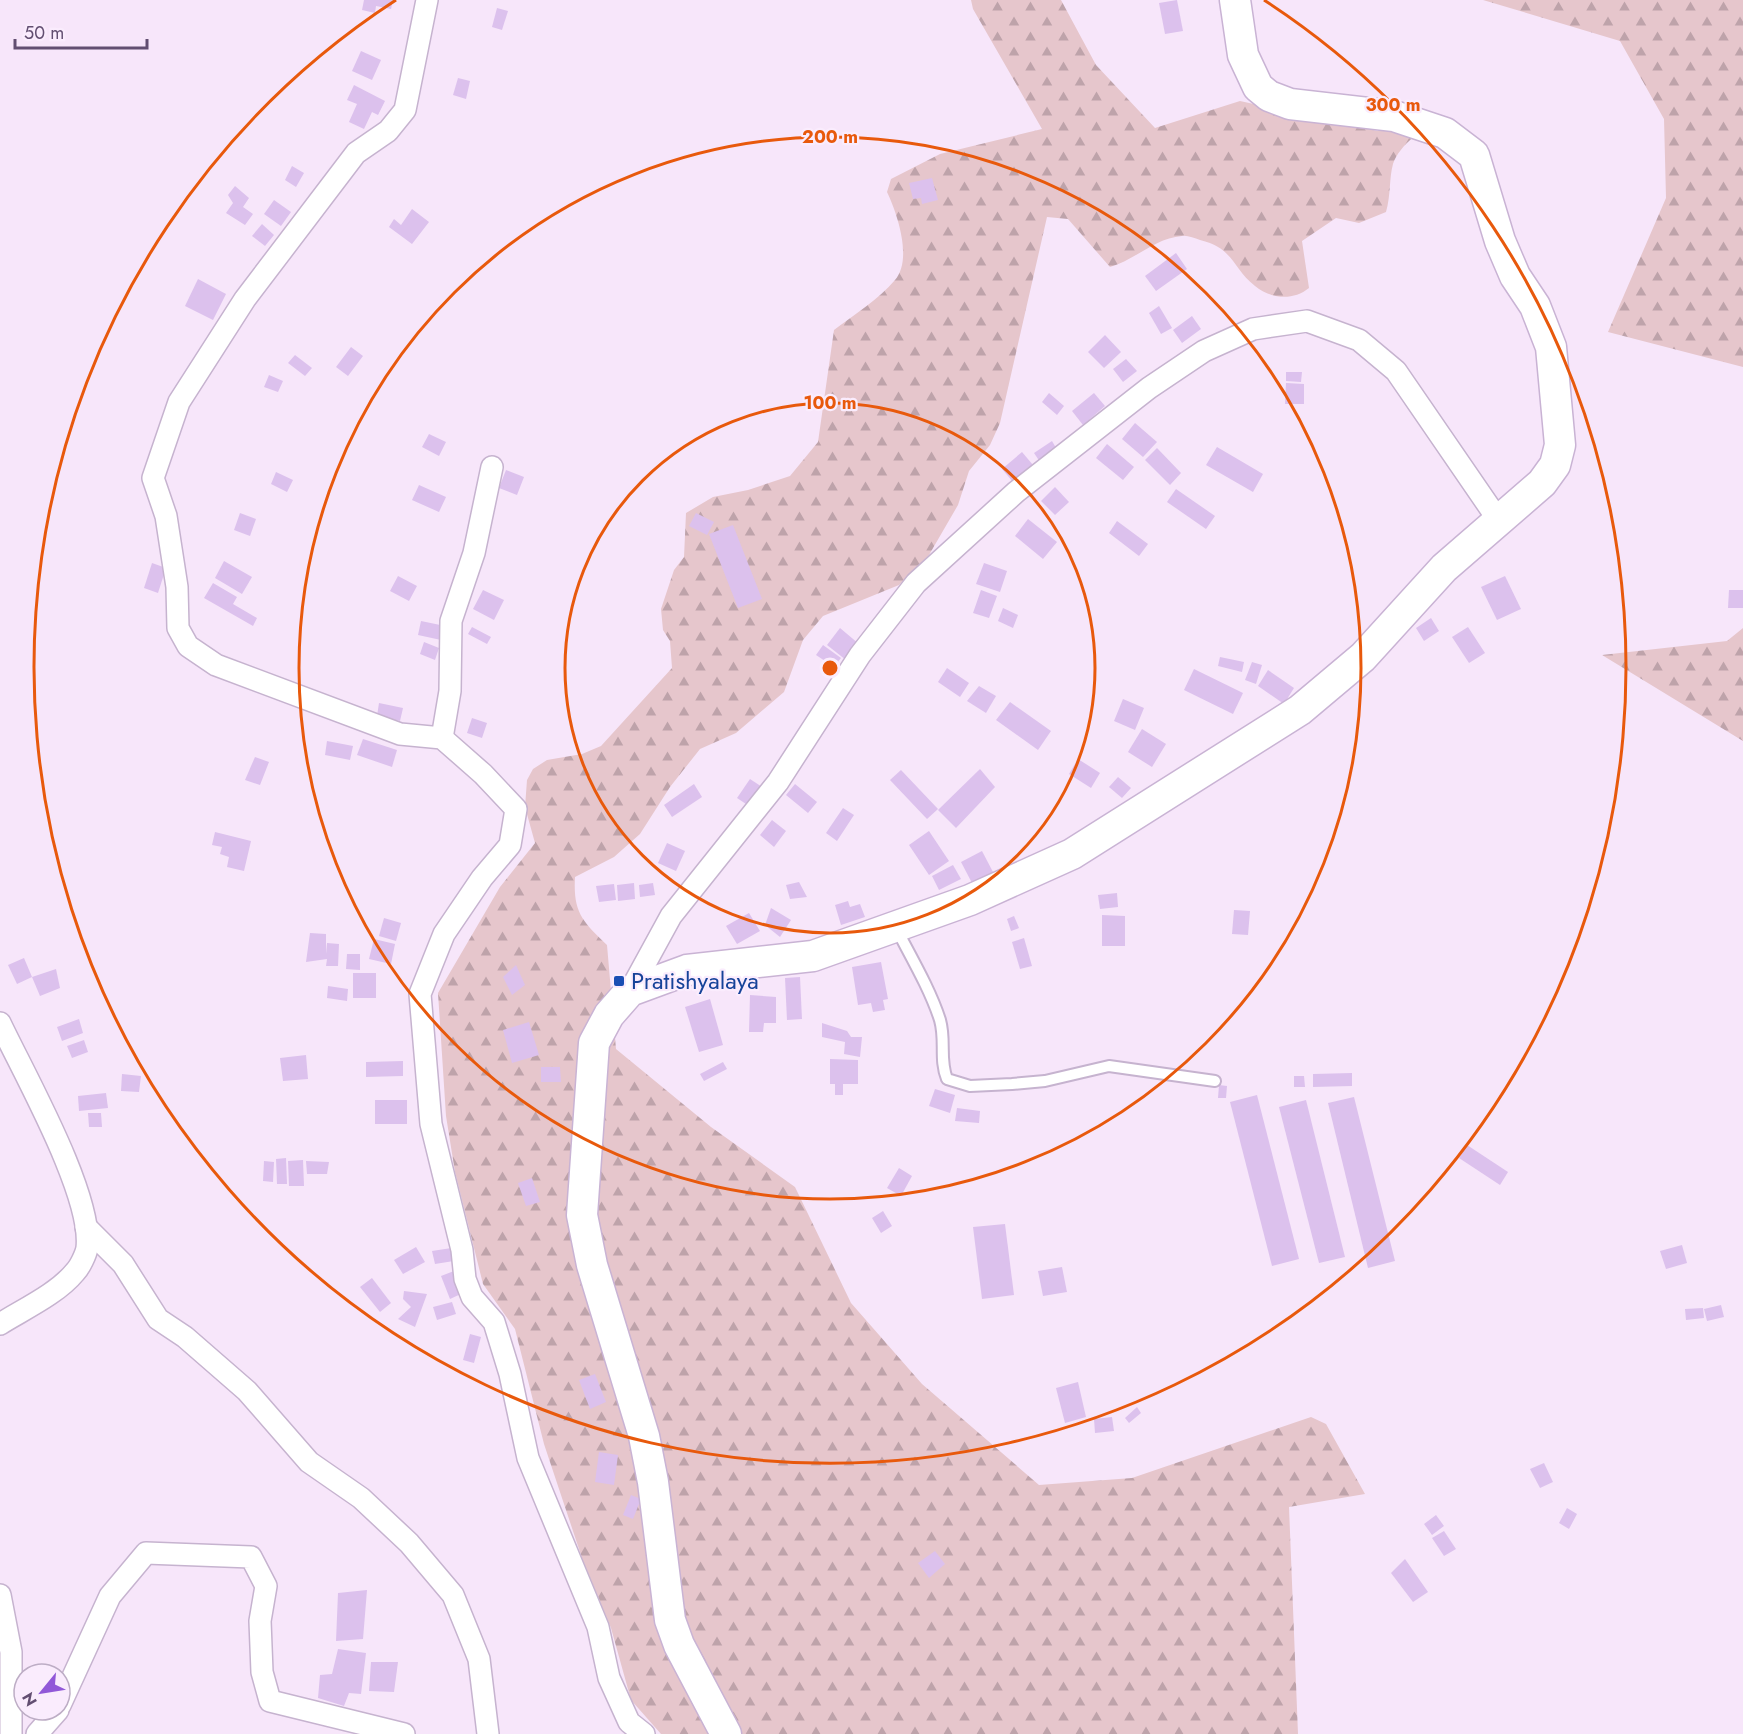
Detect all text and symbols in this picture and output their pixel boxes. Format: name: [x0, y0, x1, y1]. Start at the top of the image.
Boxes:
scale bar: [15, 12, 147, 50]
text: 50 m: [24, 20, 64, 46]
text: 300 m: [1365, 92, 1421, 118]
text: 200 m: [802, 124, 858, 150]
text: 100 m: [803, 390, 857, 416]
centre of rings: [820, 658, 840, 678]
place label: Pratishyalaya: [631, 963, 759, 998]
marker: Pratishyalaya: [612, 974, 626, 988]
north arrow: [12, 1662, 72, 1722]
text: N: [16, 1688, 43, 1711]

